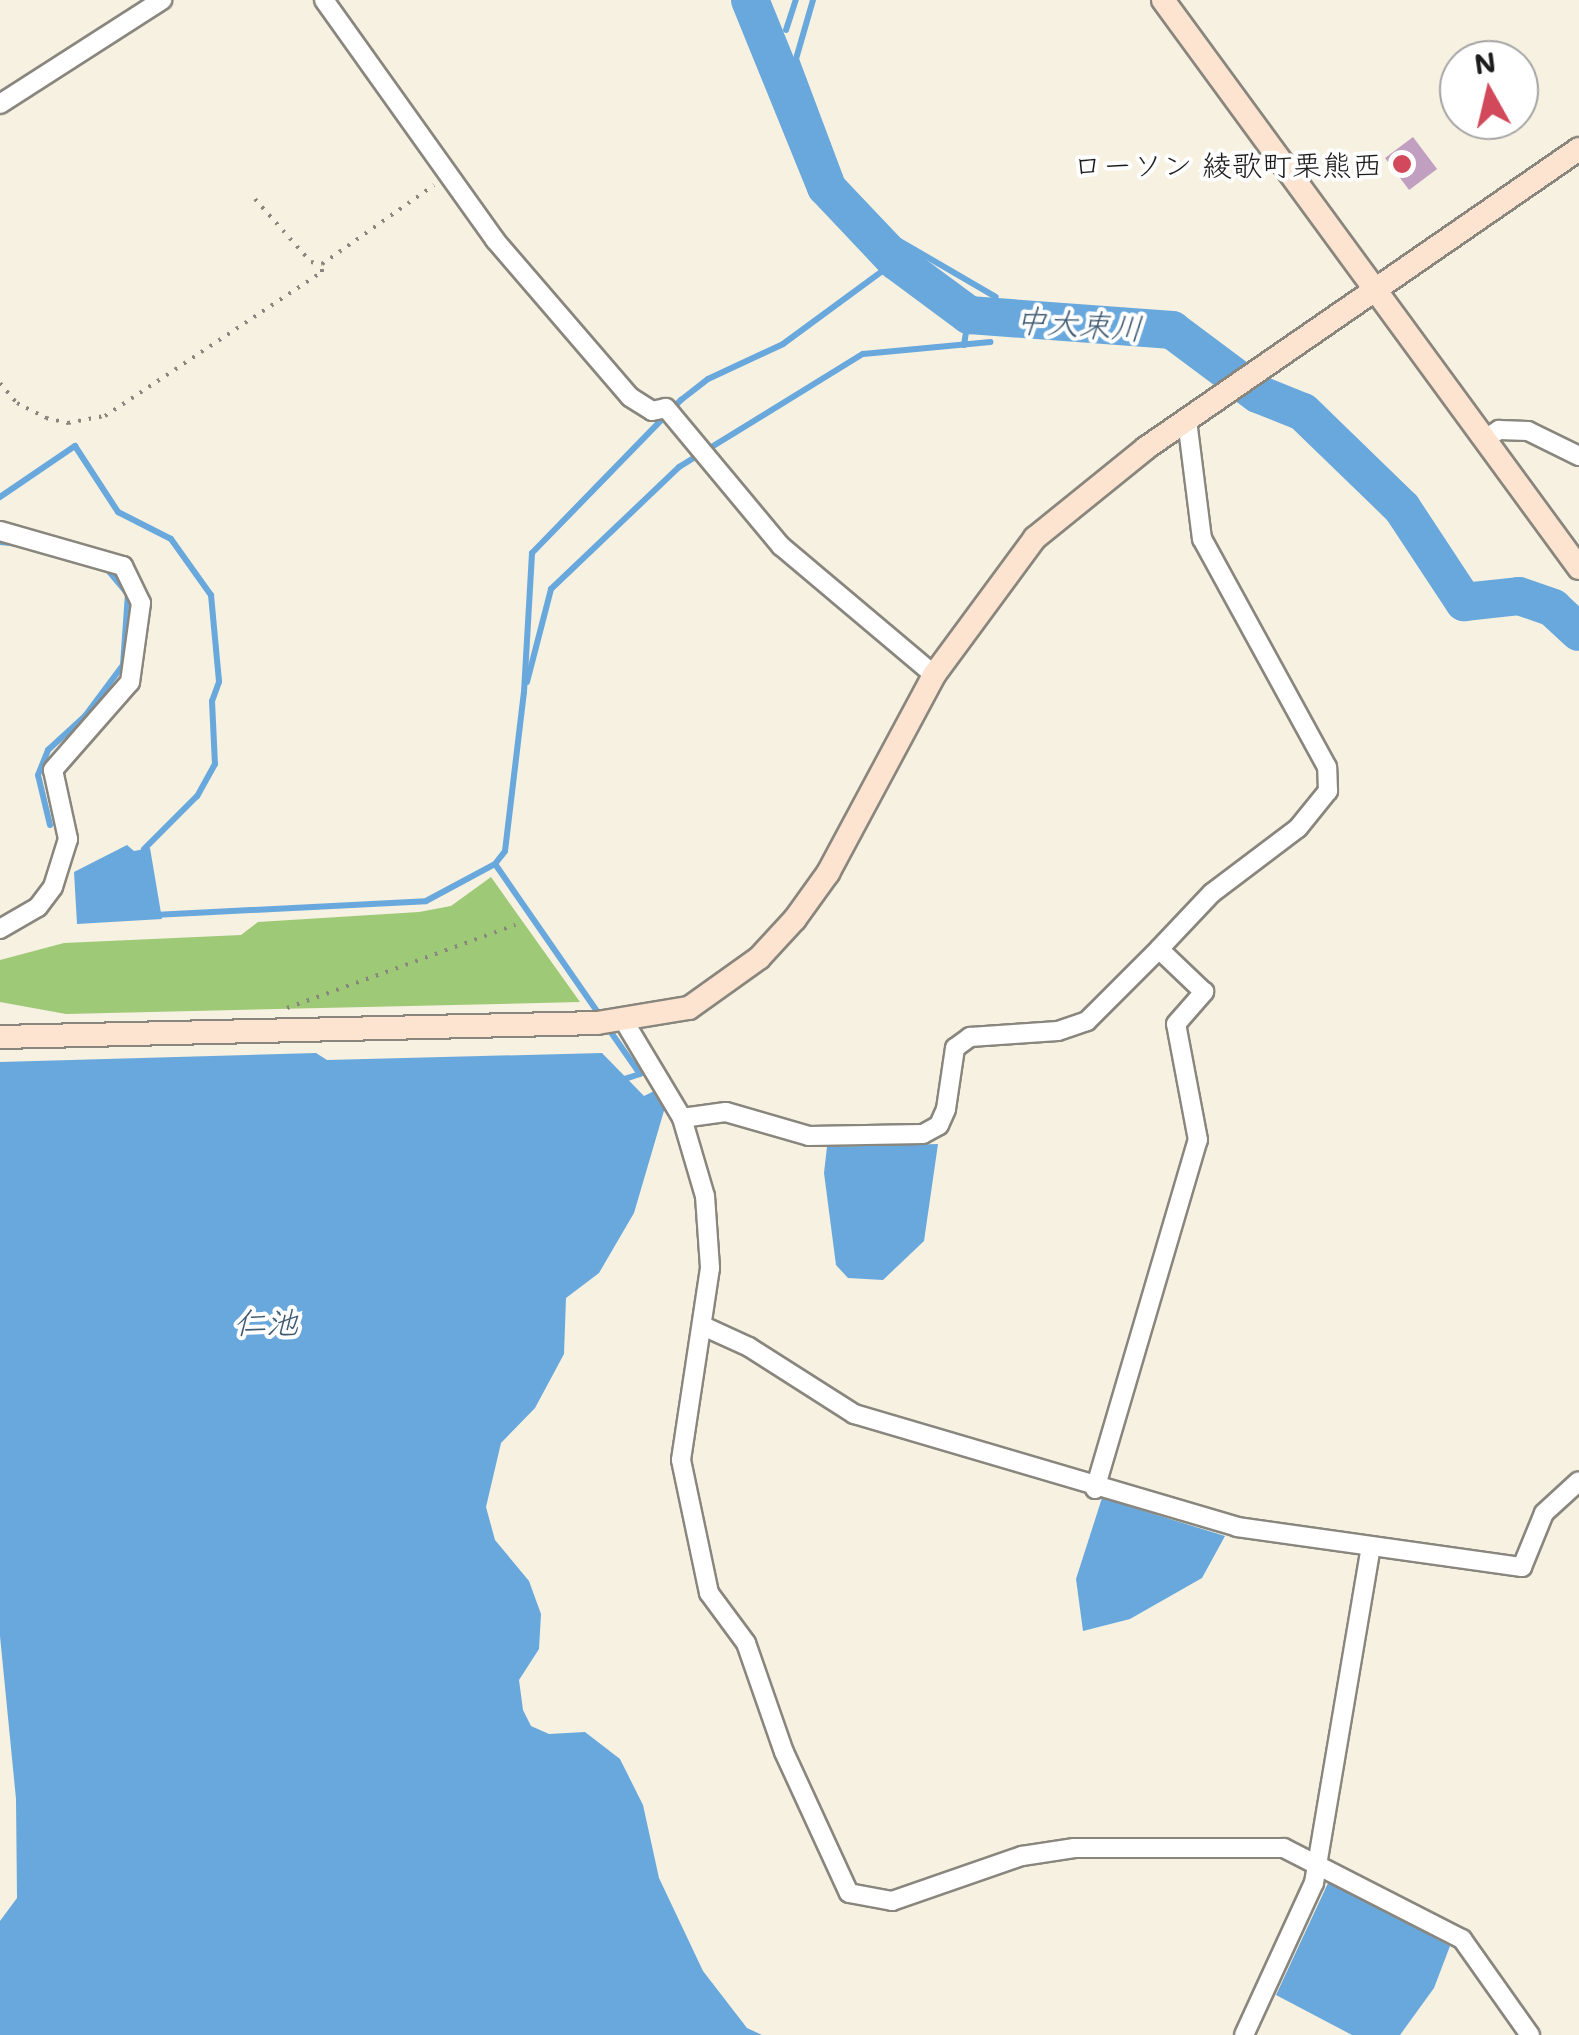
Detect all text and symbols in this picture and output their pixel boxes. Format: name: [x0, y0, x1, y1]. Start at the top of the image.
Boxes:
north arrow: [1439, 40, 1539, 140]
text: N: [1472, 43, 1498, 82]
place label: ローソン 綾歌町栗熊西: [1072, 146, 1382, 182]
marker: ローソン 綾歌町栗熊西: [1391, 153, 1413, 175]
water label: 中大束川: [1014, 299, 1144, 347]
water label: 仁池: [234, 1302, 298, 1340]

